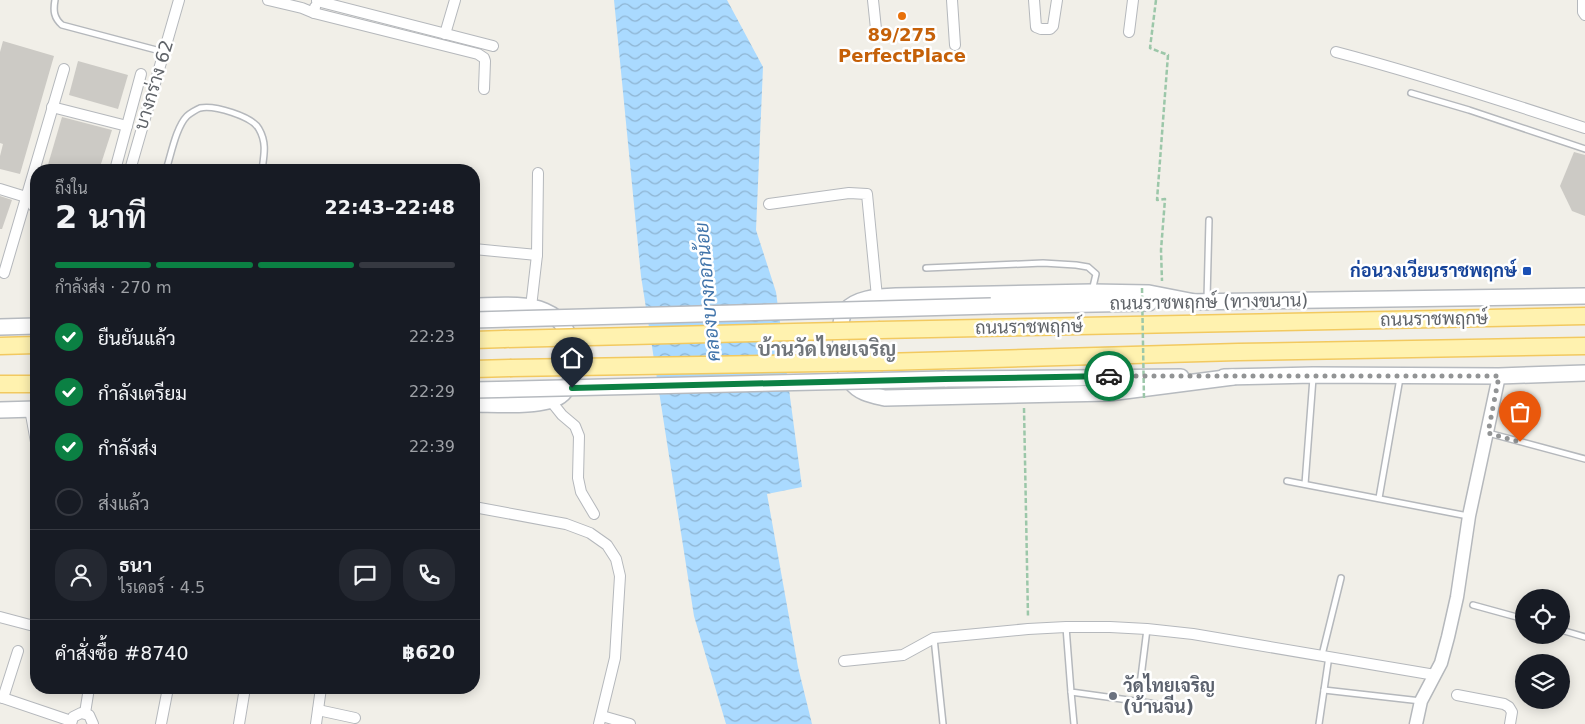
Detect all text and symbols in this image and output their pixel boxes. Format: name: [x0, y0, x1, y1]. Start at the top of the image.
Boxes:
marker: 89/275 PerfectPlace: [896, 10, 908, 22]
place label: 89/275 PerfectPlace: [838, 24, 966, 66]
street label: บางกร่าง 62: [129, 37, 177, 132]
text: ถึงใน: [55, 179, 88, 198]
text: 22:43–22:48: [325, 196, 455, 218]
text: 2 นาที: [55, 198, 147, 236]
water label: คลองบางกอกน้อย: [690, 221, 724, 362]
place label: ก่อนวงเวียนราชพฤกษ์: [1350, 258, 1518, 282]
marker: ก่อนวงเวียนราชพฤกษ์: [1521, 265, 1533, 277]
text: กำลังส่ง · 270 m: [55, 278, 172, 297]
street label: ถนนราชพฤกษ์ (ทางขนาน): [1110, 287, 1308, 315]
street label: ถนนราชพฤกษ์: [1380, 305, 1489, 331]
street label: ถนนราชพฤกษ์: [975, 313, 1084, 339]
icon: check: [55, 323, 83, 351]
text: ยืนยันแล้ว: [98, 327, 176, 349]
text: 22:23: [409, 327, 455, 346]
district label: บ้านวัดไทยเจริญ: [758, 335, 896, 362]
pin: [551, 337, 593, 388]
icon: home: [558, 344, 586, 372]
courier: [1084, 351, 1134, 401]
icon: car: [1095, 362, 1123, 390]
icon: check: [55, 378, 83, 406]
text: กำลังเตรียม: [98, 382, 187, 404]
text: 22:29: [409, 382, 455, 401]
pin: [1499, 391, 1541, 442]
icon: bag: [1506, 398, 1534, 426]
icon: check: [55, 433, 83, 461]
text: กำลังส่ง: [98, 437, 157, 459]
text: 22:39: [409, 437, 455, 456]
text: ส่งแล้ว: [98, 492, 149, 514]
button: person: [55, 549, 107, 601]
button: chat: [339, 549, 391, 601]
button: phone: [403, 549, 455, 601]
text: ธนา: [119, 554, 152, 576]
text: ไรเดอร์ · 4.5: [119, 578, 205, 597]
map controls: [1515, 589, 1570, 709]
button: locate: [1515, 589, 1570, 644]
text: ฿620: [402, 641, 455, 663]
text: คำสั่งซื้อ #8740: [55, 642, 189, 664]
button: layers: [1515, 654, 1570, 709]
place label: วัดไทยเจริญ (บ้านจีน): [1123, 673, 1215, 717]
marker: วัดไทยเจริญ (บ้านจีน): [1107, 690, 1119, 702]

